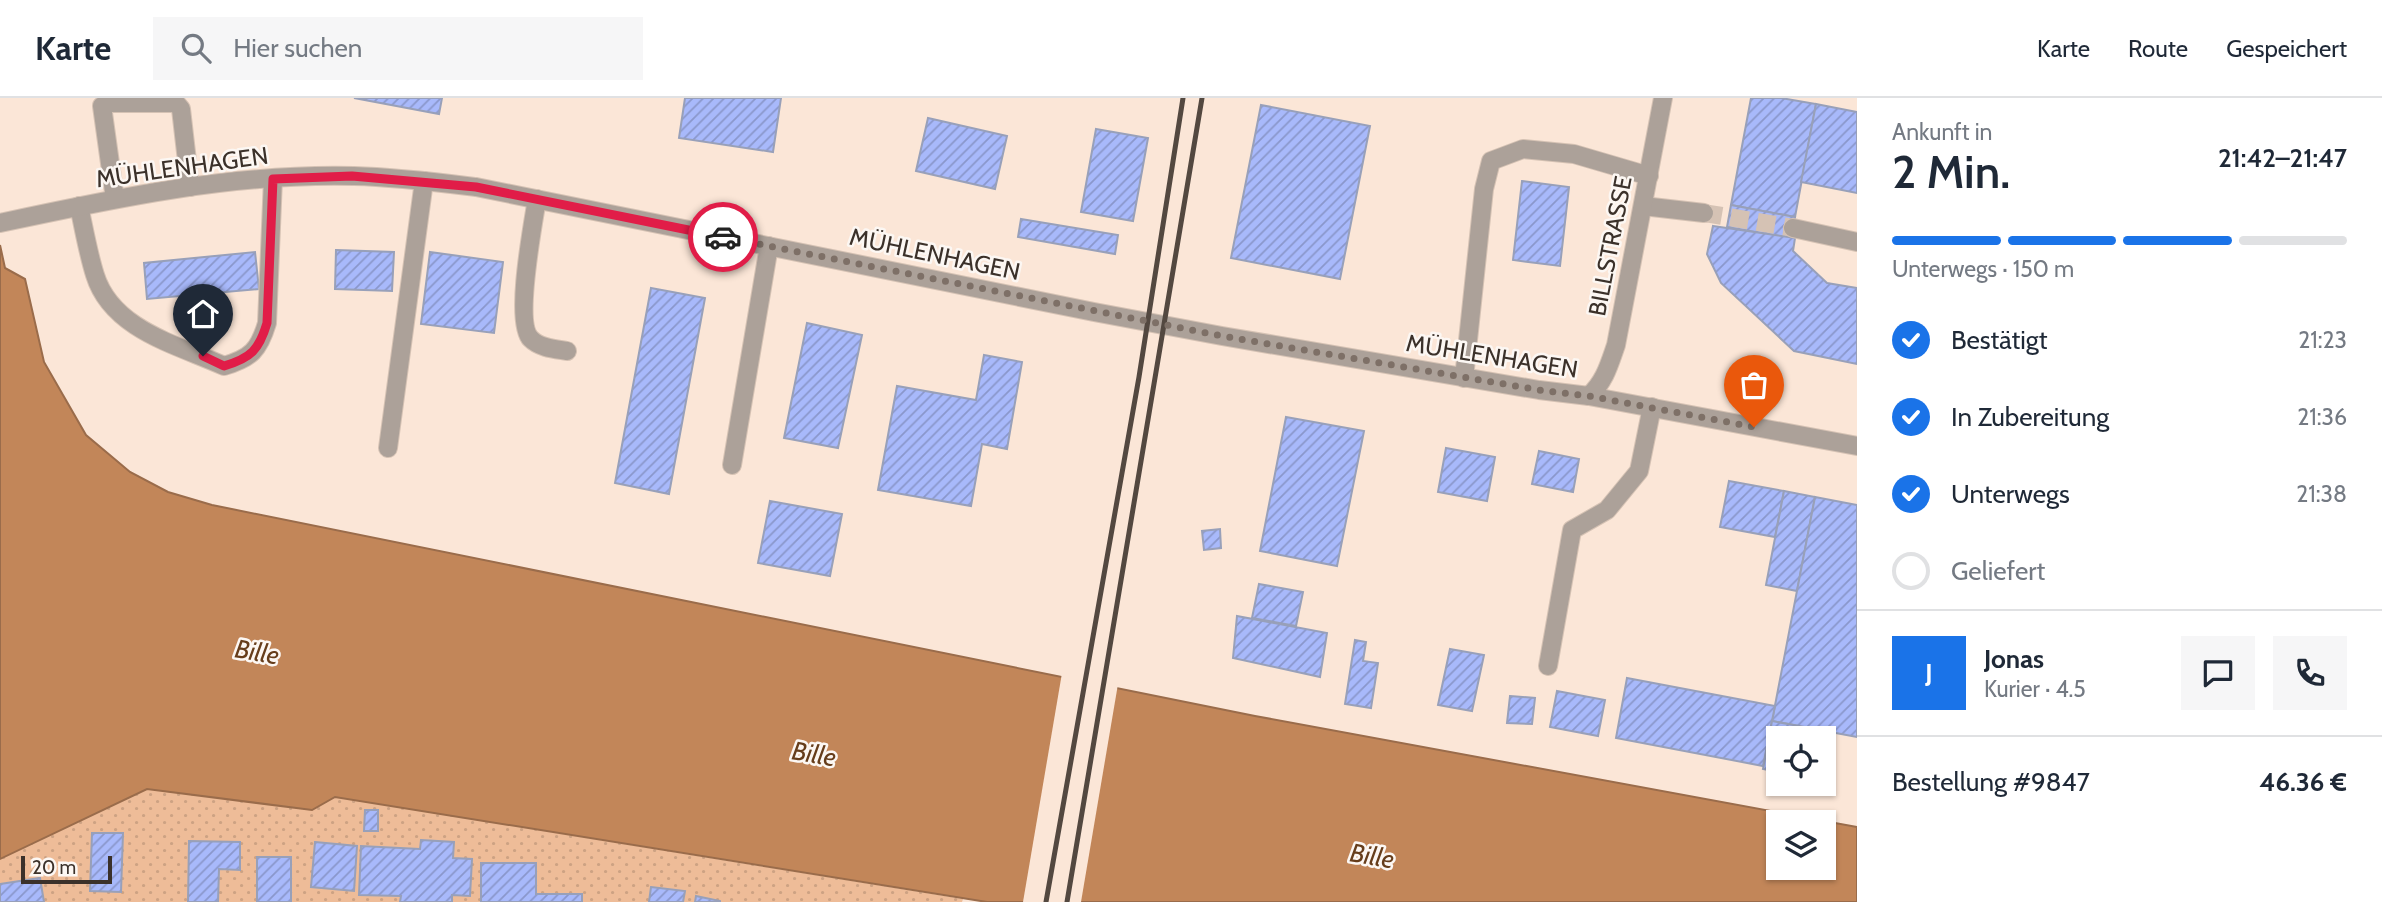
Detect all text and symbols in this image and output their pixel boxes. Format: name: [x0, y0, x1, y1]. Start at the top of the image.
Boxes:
search box: [153, 17, 643, 80]
text: Karte: [35, 28, 111, 68]
icon: search: [177, 29, 215, 67]
text: Hier suchen: [233, 32, 362, 64]
text: Karte: [2037, 34, 2090, 63]
text: Route: [2128, 34, 2188, 63]
text: Gespeichert: [2226, 34, 2347, 63]
text: Ankunft in: [1892, 118, 1992, 146]
street label: MÜHLENHAGEN: [94, 141, 270, 193]
text: 21:42–21:47: [2218, 142, 2347, 174]
text: 2 Min.: [1892, 144, 2010, 200]
street label: BILLSTRASSE: [1582, 174, 1638, 318]
courier: [688, 202, 758, 272]
icon: car: [704, 218, 742, 256]
street label: MÜHLENHAGEN: [847, 222, 1023, 286]
text: Unterwegs · 150 m: [1892, 255, 2074, 283]
pin: [173, 284, 233, 356]
icon: home: [184, 295, 222, 333]
icon: check: [1892, 321, 1930, 359]
text: Bestätigt: [1951, 324, 2048, 356]
text: 21:23: [2298, 326, 2347, 354]
street label: MÜHLENHAGEN: [1404, 328, 1580, 384]
pin: [1724, 355, 1784, 427]
icon: bag: [1735, 366, 1773, 404]
icon: check: [1892, 398, 1930, 436]
text: In Zubereitung: [1951, 401, 2109, 433]
text: 21:36: [2297, 403, 2347, 431]
icon: check: [1892, 475, 1930, 513]
text: Unterwegs: [1951, 478, 2070, 510]
text: 21:38: [2296, 480, 2347, 508]
text: Geliefert: [1951, 555, 2045, 587]
water label: Bille: [233, 632, 282, 672]
button: chat: [2181, 636, 2255, 710]
button: phone: [2273, 636, 2347, 710]
text: Jonas: [1984, 643, 2044, 675]
text: J: [1925, 657, 1933, 689]
text: Kurier · 4.5: [1984, 675, 2086, 703]
map controls: [1766, 726, 1836, 880]
button: locate: [1766, 726, 1836, 796]
water label: Bille: [790, 734, 839, 774]
text: Bestellung #9847: [1892, 766, 2090, 798]
text: 46.36 €: [2259, 766, 2347, 798]
button: layers: [1766, 810, 1836, 880]
water label: Bille: [1348, 836, 1397, 876]
scale bar: [21, 853, 112, 885]
text: 20 m: [32, 856, 76, 879]

